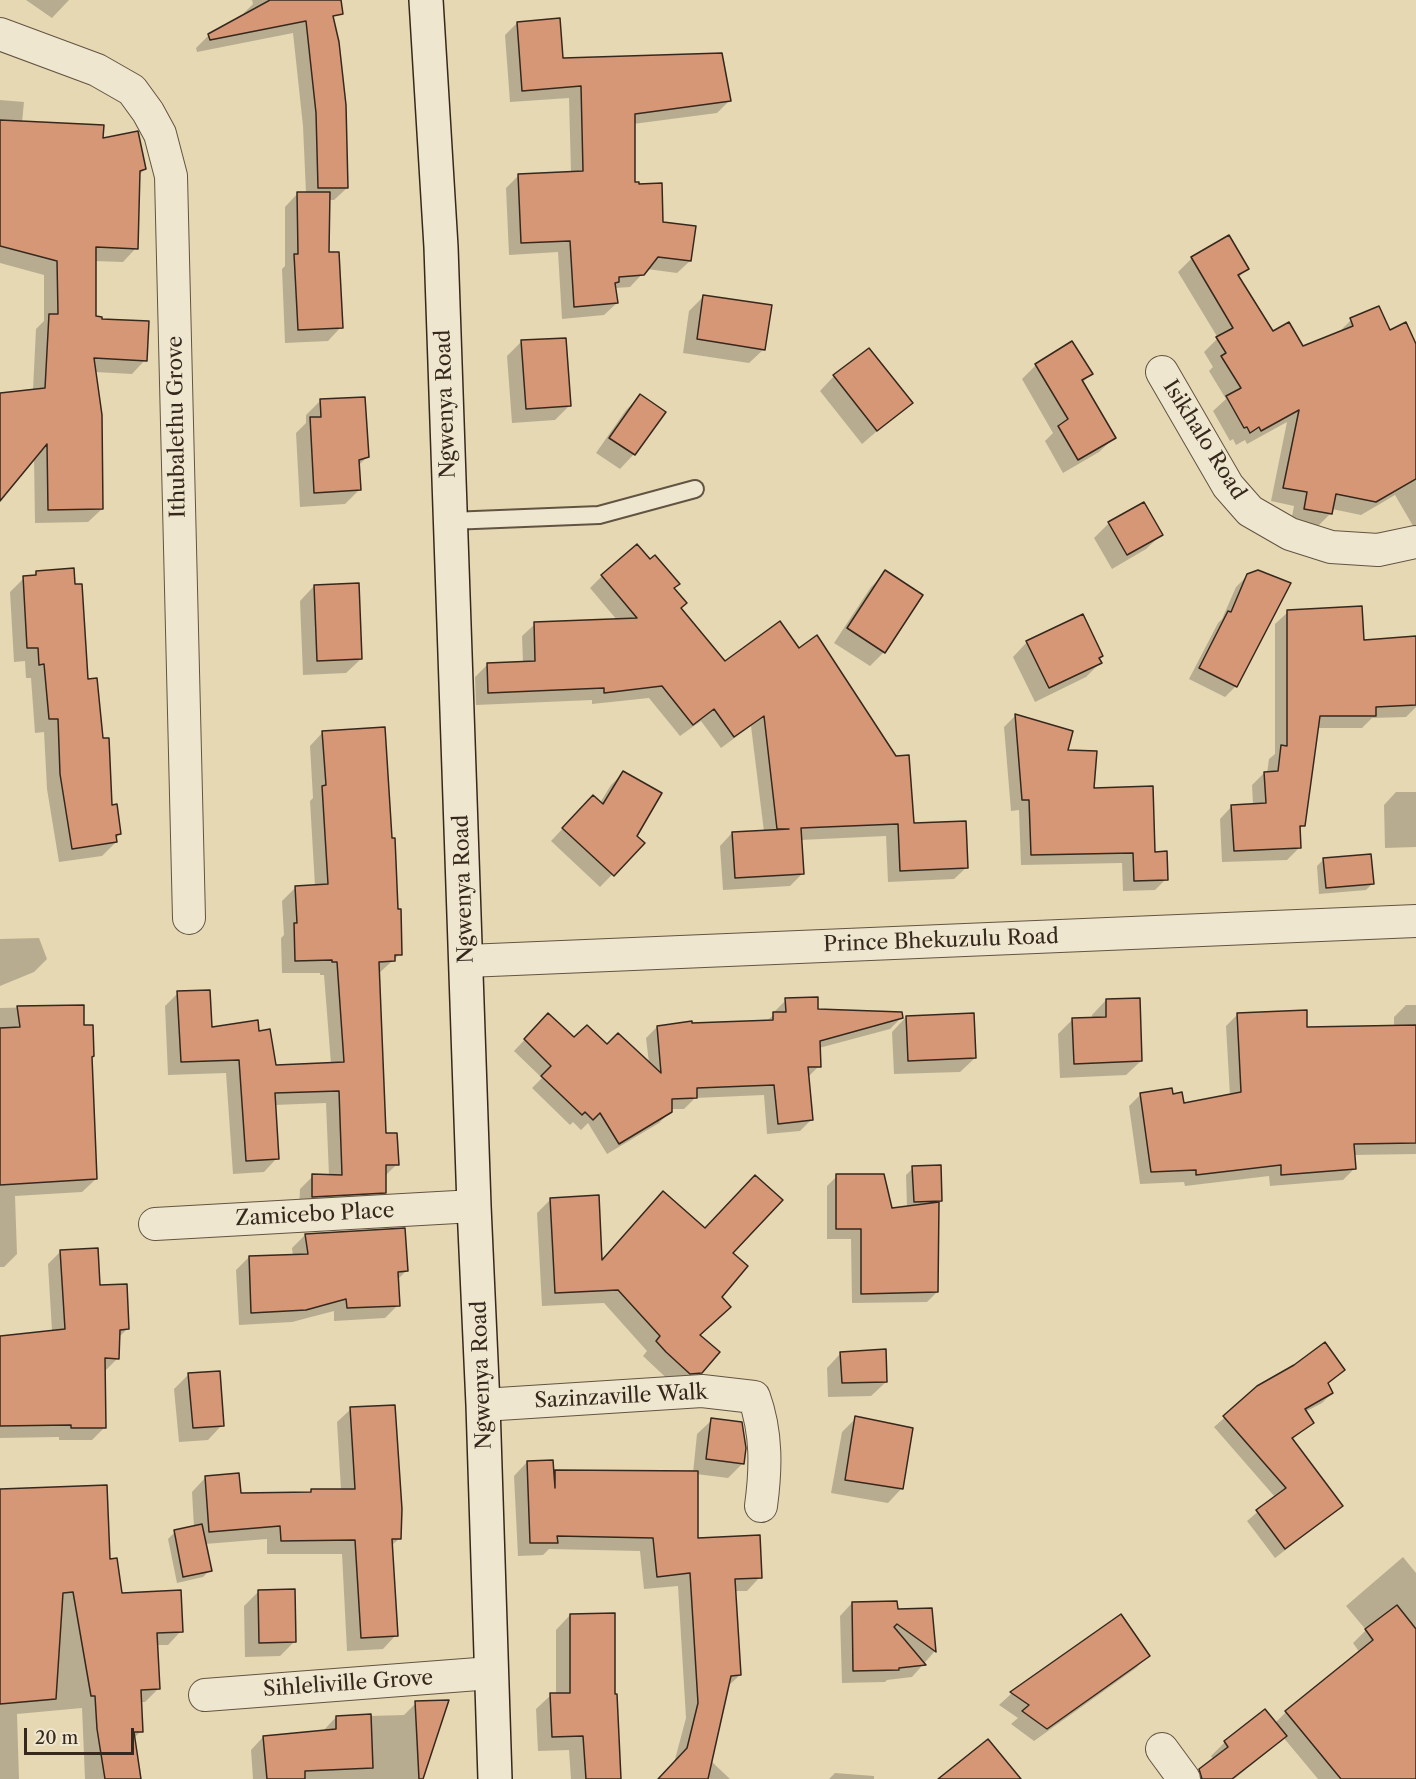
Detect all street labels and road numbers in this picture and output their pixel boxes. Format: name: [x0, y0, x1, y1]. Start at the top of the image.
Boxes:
street label: Ngwenya Road: [431, 329, 461, 479]
street label: Ithubalethu Grove: [163, 336, 191, 518]
street label: Isikhalo Road: [1157, 376, 1251, 504]
street label: Ngwenya Road: [449, 814, 479, 964]
street label: Prince Bhekuzulu Road: [823, 924, 1059, 958]
street label: Zamicebo Place: [235, 1198, 395, 1232]
street label: Ngwenya Road: [467, 1300, 497, 1450]
street label: Sazinzaville Walk: [534, 1380, 708, 1414]
street label: Sihleliville Grove: [262, 1665, 434, 1703]

